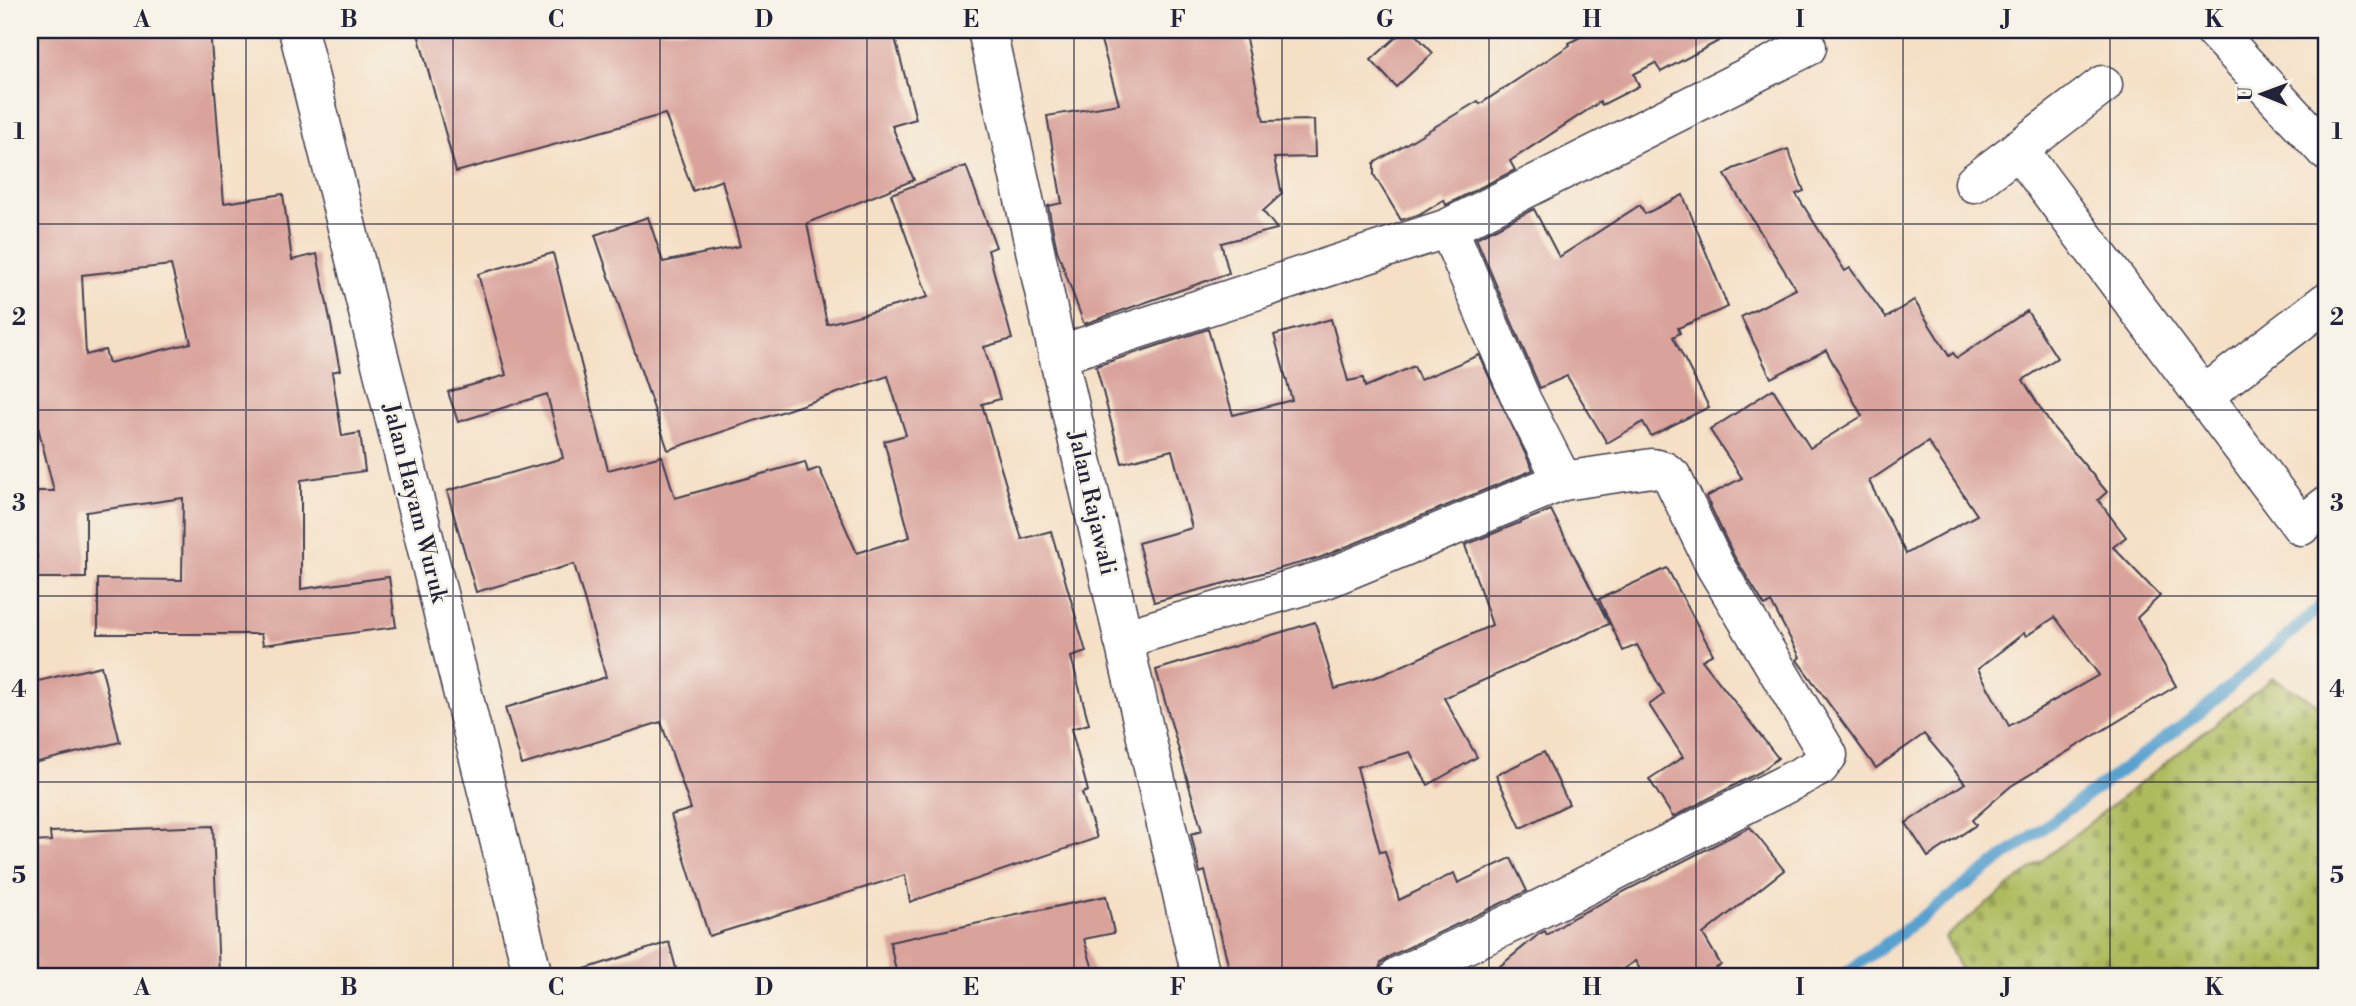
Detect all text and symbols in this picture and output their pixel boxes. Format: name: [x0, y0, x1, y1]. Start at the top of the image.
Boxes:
text: A: [133, 6, 151, 34]
text: B: [340, 6, 358, 34]
text: C: [548, 6, 564, 34]
text: D: [755, 6, 773, 34]
text: E: [963, 6, 979, 34]
text: F: [1170, 6, 1186, 34]
text: G: [1376, 6, 1394, 34]
text: H: [1583, 6, 1602, 34]
text: I: [1796, 6, 1805, 34]
text: J: [2000, 6, 2012, 34]
text: K: [2205, 6, 2224, 34]
north arrow: [2226, 60, 2296, 130]
text: U: [2234, 86, 2258, 101]
text: 1: [13, 118, 25, 146]
text: 1: [2331, 118, 2343, 146]
text: 2: [12, 304, 26, 332]
text: 2: [2330, 304, 2344, 332]
street label: Jalan Hayam Wuruk: [376, 399, 454, 607]
street label: Jalan Rajawali: [1062, 427, 1122, 578]
text: 3: [12, 490, 26, 518]
text: 3: [2330, 490, 2344, 518]
text: 4: [11, 676, 27, 704]
text: 4: [2329, 676, 2345, 704]
text: 5: [12, 862, 26, 890]
text: 5: [2330, 862, 2344, 890]
text: A: [133, 974, 151, 1002]
text: B: [340, 974, 358, 1002]
text: C: [548, 974, 564, 1002]
text: D: [755, 974, 773, 1002]
text: E: [963, 974, 979, 1002]
text: F: [1170, 974, 1186, 1002]
text: G: [1376, 974, 1394, 1002]
text: H: [1583, 974, 1602, 1002]
text: I: [1796, 974, 1805, 1002]
text: J: [2000, 974, 2012, 1002]
text: K: [2205, 974, 2224, 1002]

